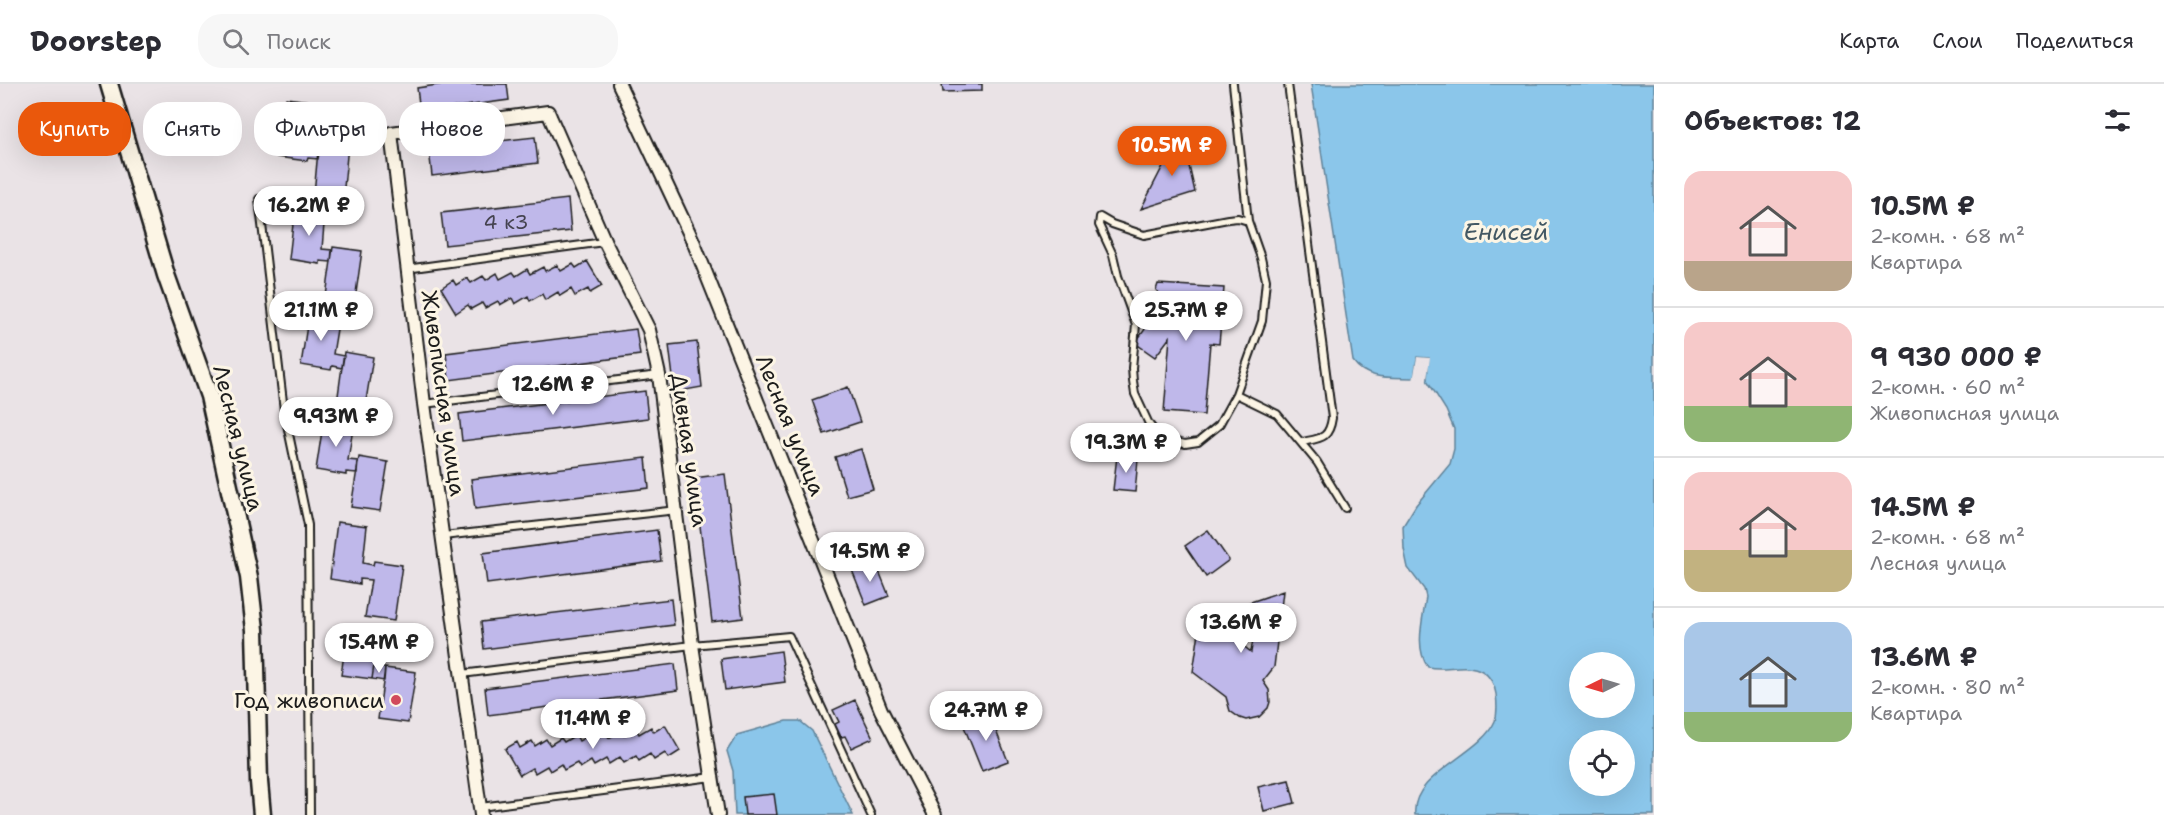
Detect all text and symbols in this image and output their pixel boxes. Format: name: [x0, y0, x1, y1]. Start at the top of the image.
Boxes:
search box: [198, 14, 618, 68]
text: Doorstep: [30, 22, 162, 60]
icon: search: [219, 25, 252, 58]
text: Поиск: [267, 27, 331, 56]
text: Карта: [1839, 27, 1899, 55]
text: Слои: [1932, 27, 1983, 55]
text: Поделиться: [2016, 27, 2134, 55]
chip: Купить: [18, 102, 131, 156]
chip: Снять: [143, 102, 242, 156]
chip: Фильтры: [254, 102, 387, 156]
chip: Новое: [399, 102, 505, 156]
text: Объектов: 12: [1684, 103, 1861, 138]
icon: filters: [2101, 104, 2134, 137]
pin: 10.5M ₽: [1117, 126, 1227, 177]
text: 10.5M ₽: [1132, 132, 1212, 158]
pin: 16.2M ₽: [254, 186, 364, 237]
text: 10.5M ₽: [1870, 188, 1975, 223]
text: 16.2M ₽: [267, 192, 351, 218]
icon: home: [1732, 195, 1804, 267]
house number: 4 к3: [484, 209, 528, 235]
water label: Енисей: [1463, 216, 1549, 248]
text: 2-комн. · 68 m²: [1870, 223, 2025, 249]
text: Квартира: [1870, 249, 1962, 275]
street label: Живописная улица: [415, 288, 472, 498]
pin: 21.1M ₽: [266, 291, 376, 342]
pin: 25.7M ₽: [1131, 291, 1241, 342]
text: 21.1M ₽: [283, 297, 359, 323]
text: 25.7M ₽: [1144, 297, 1228, 323]
text: 9 930 000 ₽: [1870, 339, 2042, 374]
icon: home: [1732, 346, 1804, 418]
street label: Лесная улица: [749, 350, 832, 500]
street label: Лесная улица: [206, 362, 271, 515]
pin: 12.6M ₽: [498, 365, 608, 416]
text: 12.6M ₽: [512, 371, 595, 397]
street label: Дивная улица: [664, 371, 715, 529]
text: 2-комн. · 60 m²: [1870, 374, 2025, 400]
pin: 9.93M ₽: [281, 397, 391, 448]
text: Живописная улица: [1870, 400, 2059, 426]
text: 9.93M ₽: [293, 403, 379, 429]
pin: 19.3M ₽: [1071, 423, 1181, 474]
text: 19.3M ₽: [1084, 429, 1168, 455]
text: 14.5M ₽: [1870, 489, 1976, 524]
icon: home: [1732, 496, 1804, 568]
text: 2-комн. · 68 m²: [1870, 524, 2025, 550]
pin: 14.5M ₽: [815, 532, 925, 583]
text: 14.5M ₽: [829, 538, 911, 564]
text: Лесная улица: [1870, 550, 2006, 576]
pin: 13.6M ₽: [1186, 603, 1296, 654]
text: 13.6M ₽: [1200, 609, 1282, 635]
pin: 15.4M ₽: [324, 623, 434, 674]
text: 15.4M ₽: [339, 629, 419, 655]
text: 13.6M ₽: [1870, 639, 1978, 674]
icon: home: [1732, 646, 1804, 718]
north arrow: [1569, 652, 1635, 718]
map controls: [1569, 652, 1635, 796]
text: 2-комн. · 80 m²: [1870, 674, 2025, 700]
place label: Год живописи: [234, 686, 384, 715]
pin: 24.7M ₽: [931, 691, 1041, 742]
marker: Год живописи: [389, 693, 403, 707]
text: 24.7M ₽: [944, 697, 1028, 723]
pin: 11.4M ₽: [538, 699, 648, 750]
text: Квартира: [1870, 700, 1962, 726]
text: 11.4M ₽: [555, 705, 631, 731]
button: locate: [1569, 730, 1635, 796]

